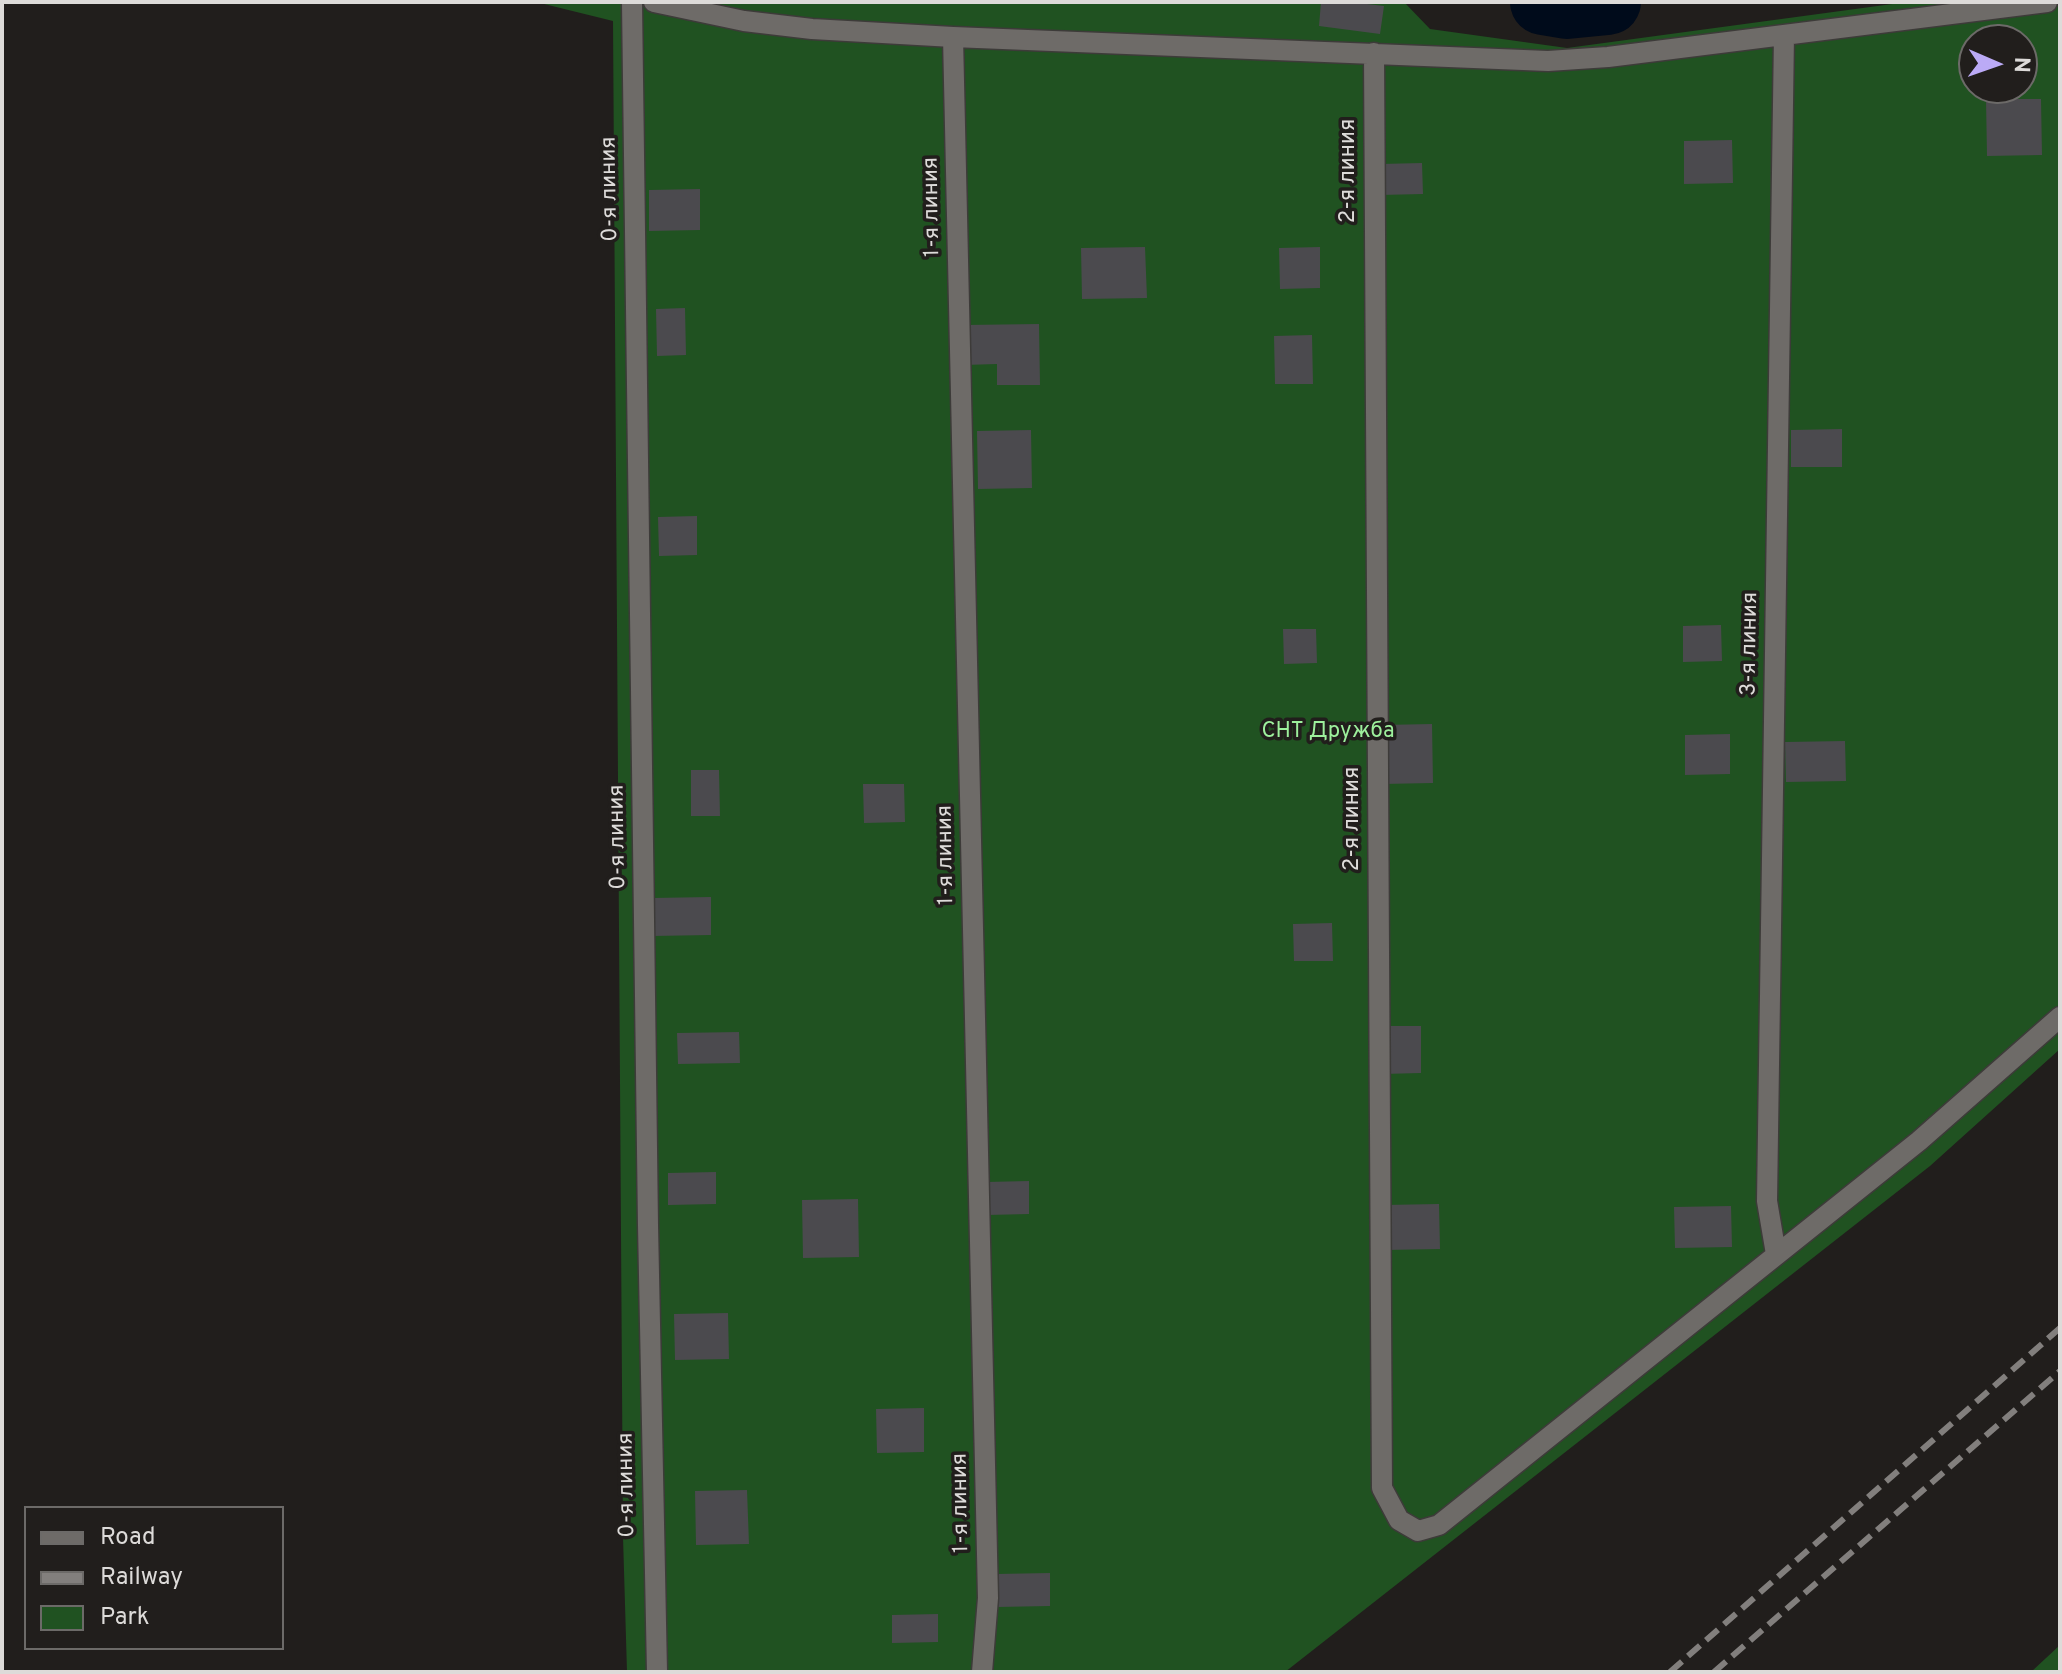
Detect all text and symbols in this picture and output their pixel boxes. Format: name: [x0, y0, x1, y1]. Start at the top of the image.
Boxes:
north arrow: [1958, 24, 2038, 104]
text: N: [2007, 56, 2034, 73]
street label: 2-я линия: [1337, 119, 1363, 223]
street label: 0-я линия: [597, 136, 625, 242]
street label: 1-я линия: [919, 157, 947, 257]
street label: 3-я линия: [1737, 592, 1765, 696]
park label: СНТ Дружба: [1261, 720, 1395, 746]
street label: 2-я линия: [1341, 767, 1367, 871]
street label: 0-я линия: [605, 784, 633, 890]
street label: 1-я линия: [933, 805, 961, 905]
street label: 0-я линия: [614, 1432, 642, 1538]
street label: 1-я линия: [948, 1453, 976, 1553]
legend: [24, 1506, 284, 1650]
text: Road: [100, 1523, 156, 1553]
text: Railway: [100, 1563, 183, 1593]
text: Park: [100, 1603, 150, 1633]

